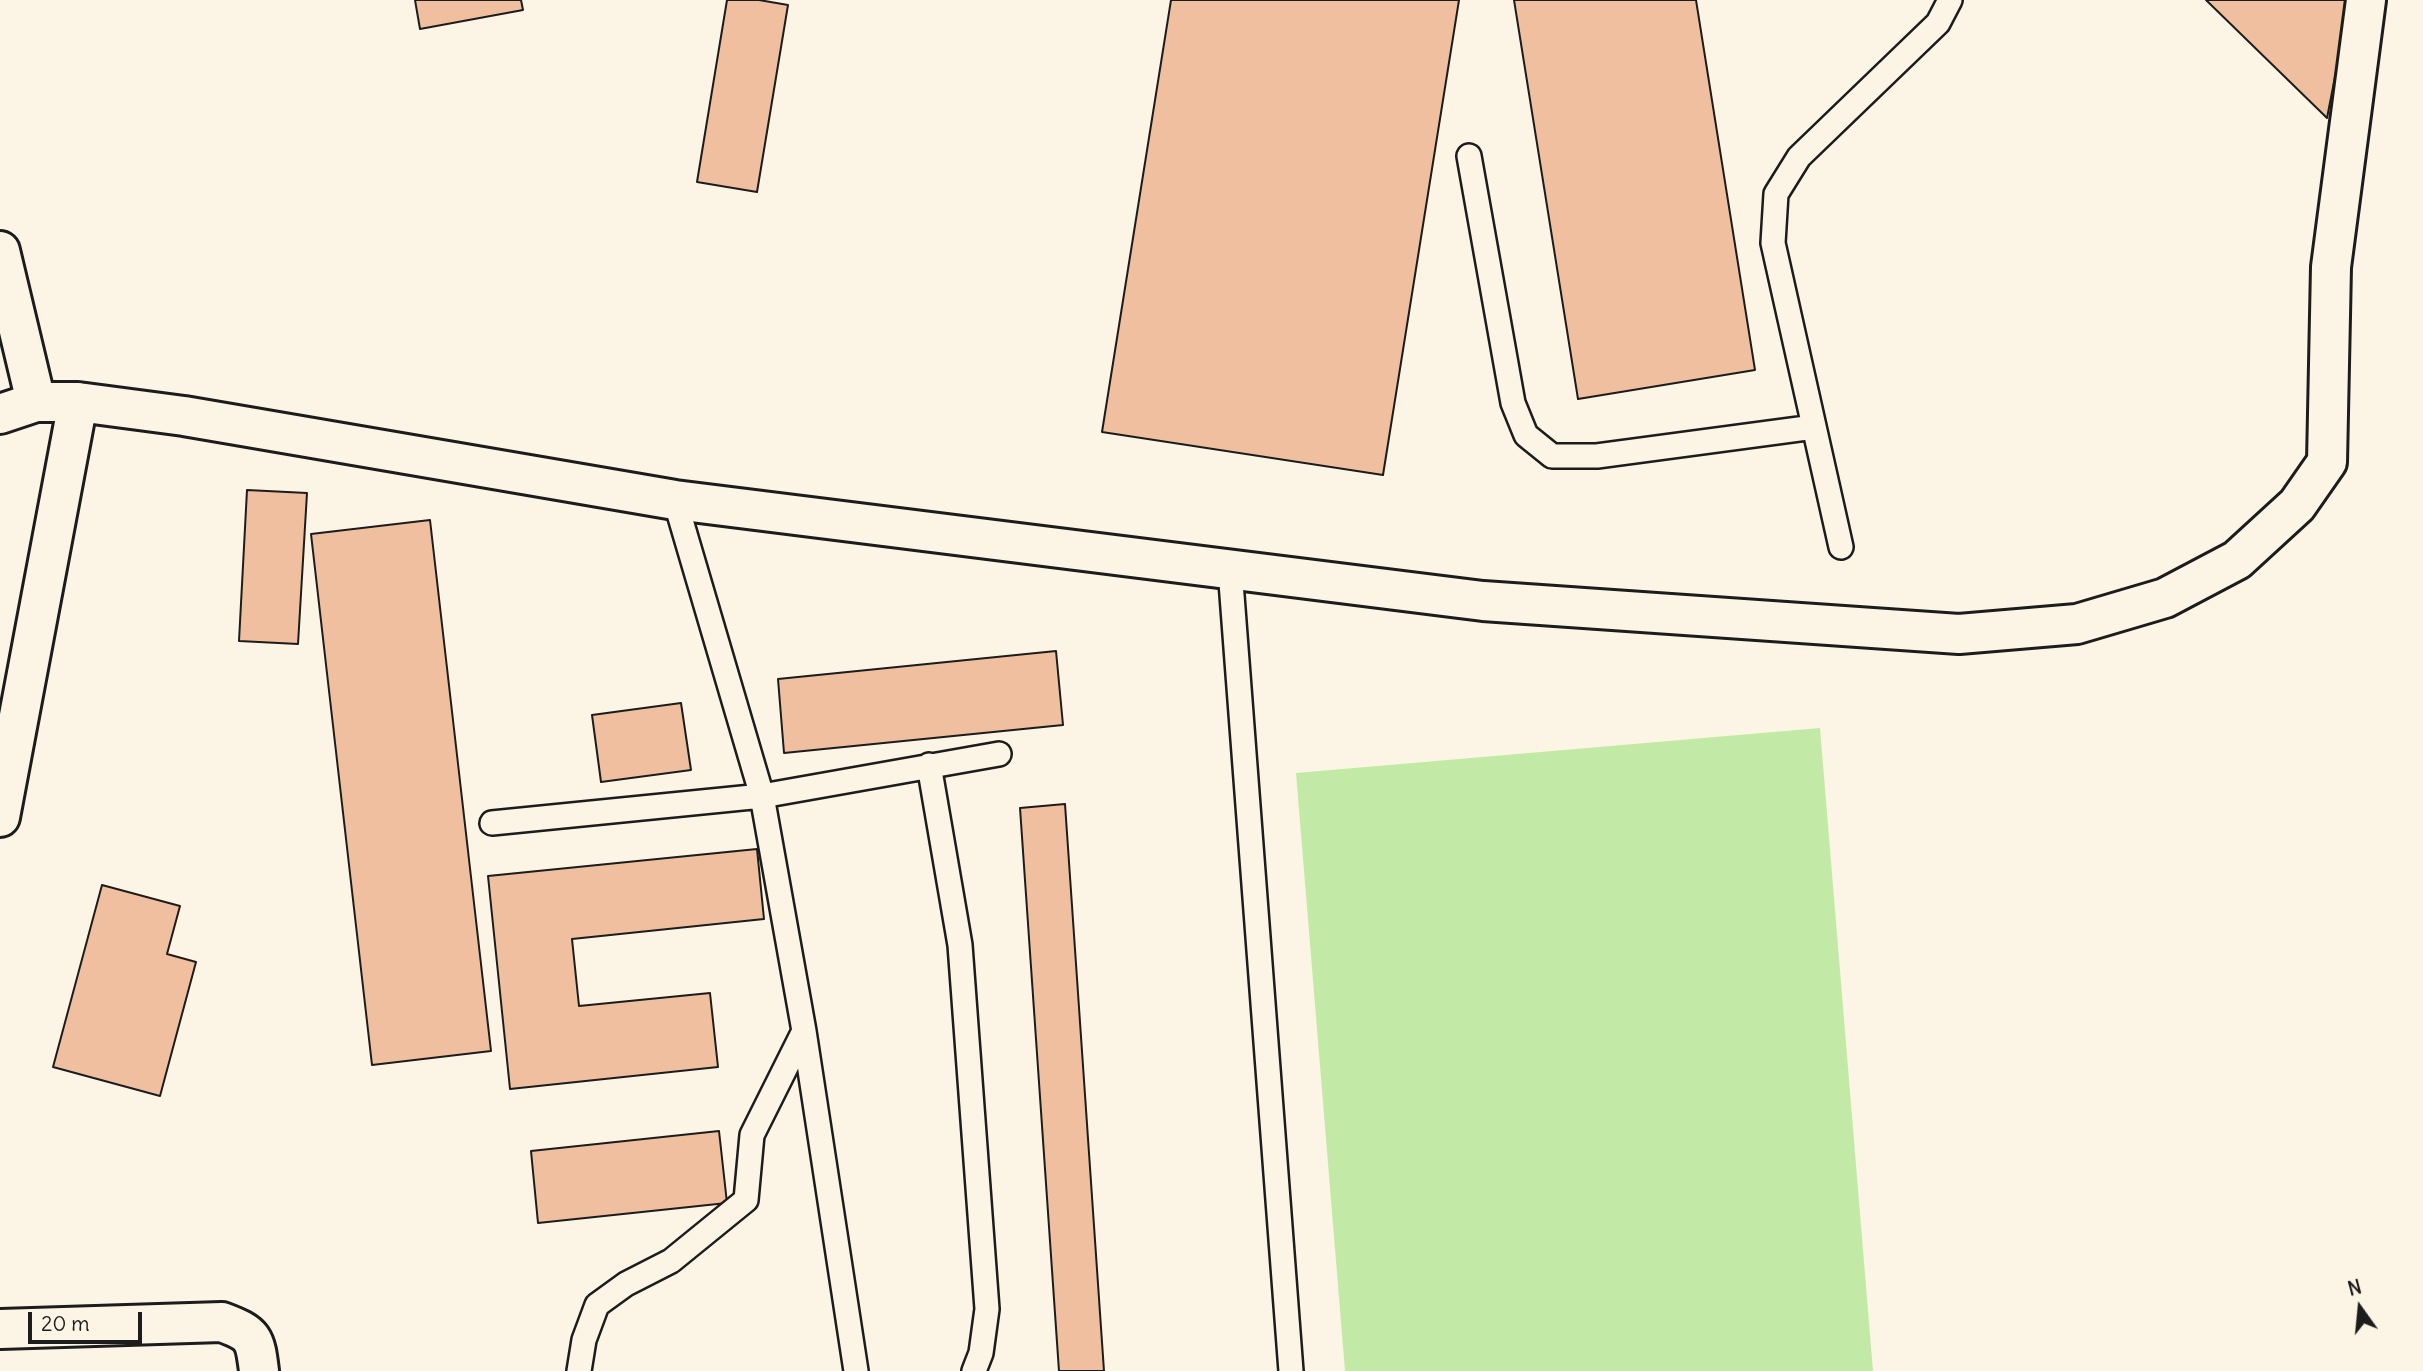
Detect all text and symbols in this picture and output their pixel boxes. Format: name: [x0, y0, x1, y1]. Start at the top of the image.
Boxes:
north arrow: [2325, 1273, 2395, 1343]
text: N: [2345, 1274, 2364, 1301]
scale bar: [32, 1298, 145, 1342]
text: 20 m: [41, 1310, 90, 1337]

